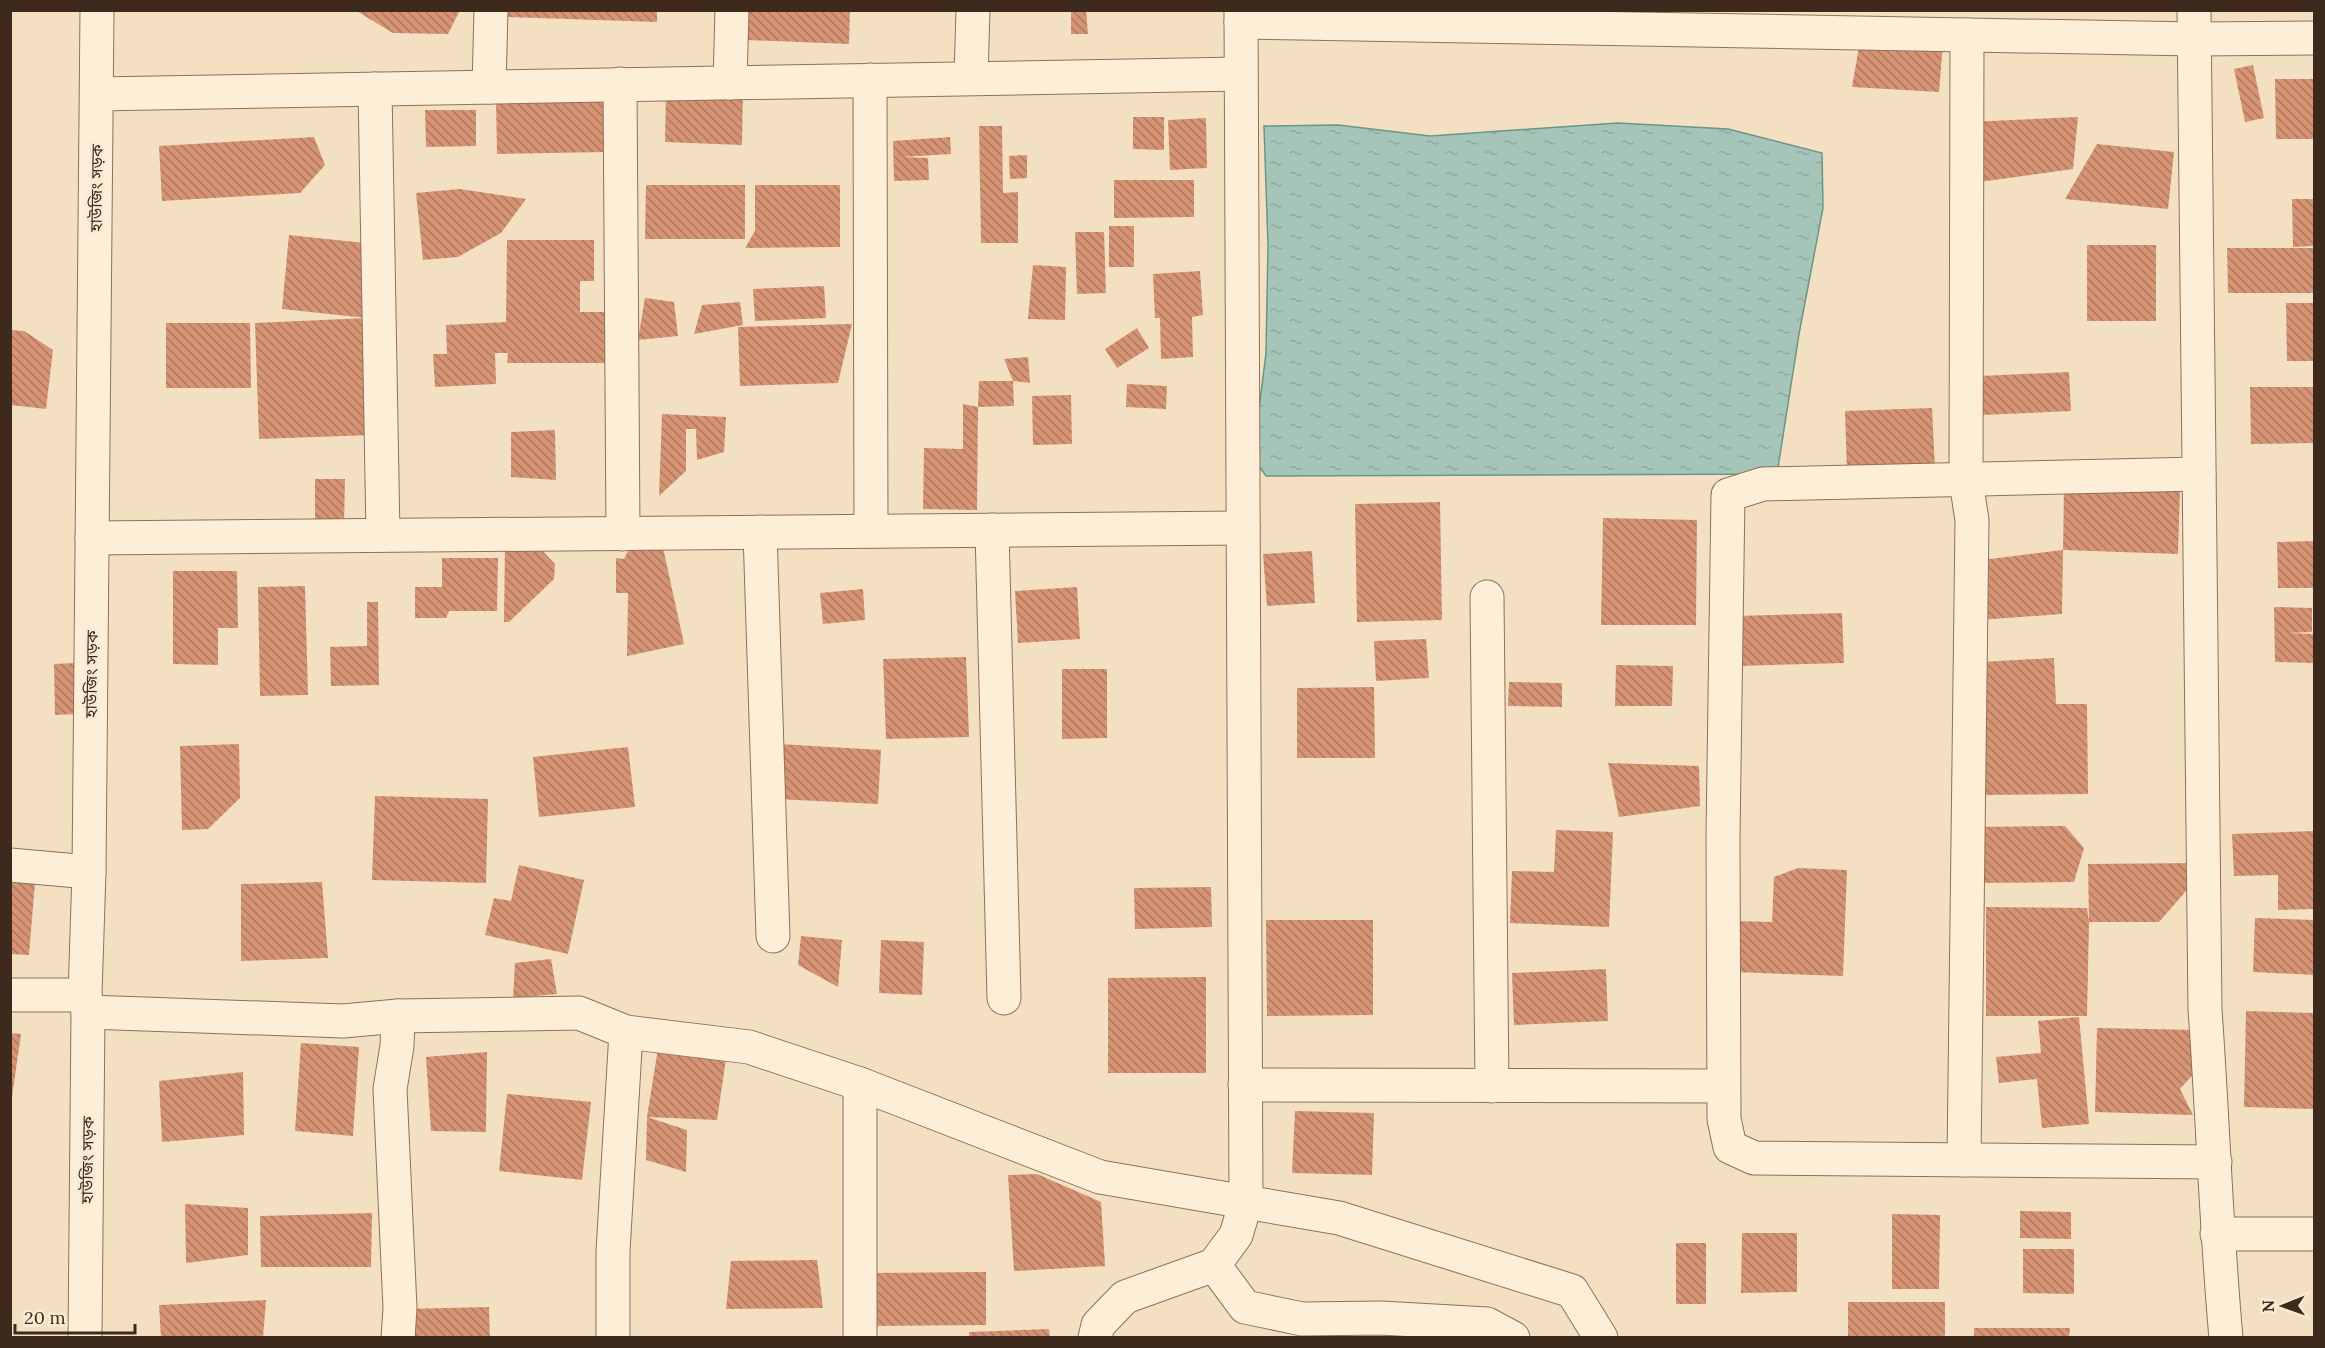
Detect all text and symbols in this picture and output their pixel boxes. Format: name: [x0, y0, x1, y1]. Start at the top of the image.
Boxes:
street label: হাউজিং সড়ক: [85, 143, 107, 233]
street label: হাউজিং সড়ক: [80, 629, 102, 719]
street label: হাউজিং সড়ক: [76, 1115, 98, 1205]
north arrow: [2253, 1276, 2313, 1336]
scale bar: [15, 1297, 135, 1335]
text: N: [2258, 1300, 2278, 1313]
text: 20 m: [24, 1306, 66, 1329]

